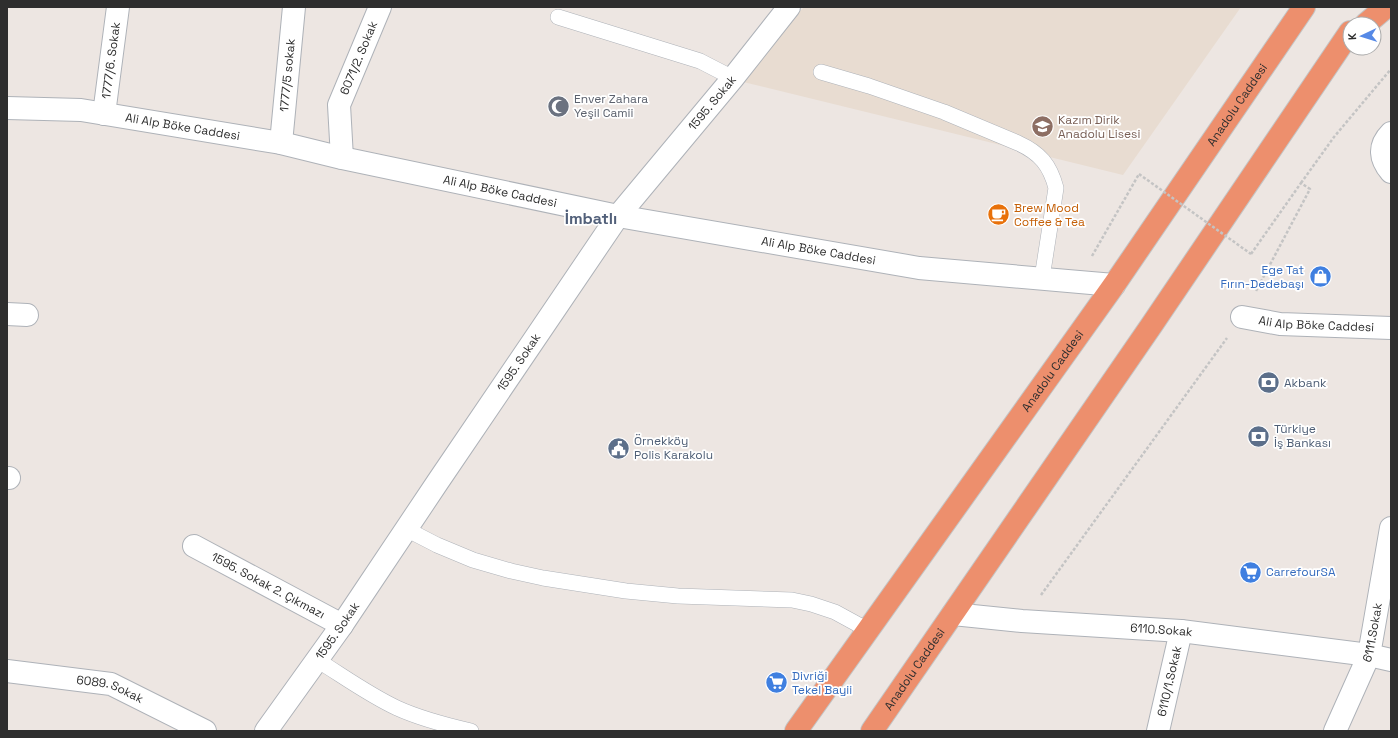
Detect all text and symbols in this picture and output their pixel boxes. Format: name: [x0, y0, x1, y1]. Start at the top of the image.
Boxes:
north arrow: [1342, 16, 1382, 56]
street label: 6071/2. Sokak: [336, 18, 381, 97]
street label: 1777/6. Sokak: [98, 21, 124, 100]
text: K: [1345, 33, 1359, 41]
street label: 1777/5 sokak: [276, 37, 299, 113]
street label: Anadolu Caddesi: [1203, 60, 1271, 149]
street label: 1595. Sokak: [685, 72, 740, 134]
place label: Enver Zahara Yeşil Camii: [574, 91, 648, 121]
mosque icon: Enver Zahara Yeşil Camii: [545, 93, 571, 119]
street label: Ali Alp Böke Caddesi: [124, 109, 241, 144]
place label: Kazım Dirik Anadolu Lisesi: [1058, 112, 1140, 142]
school or university icon: Kazım Dirik Anadolu Lisesi: [1030, 114, 1056, 140]
street label: Ali Alp Böke Caddesi: [442, 171, 558, 211]
place label: Brew Mood Coffee & Tea: [1014, 200, 1085, 230]
cafe icon: Brew Mood Coffee & Tea: [985, 202, 1011, 228]
district label: İmbatlı: [565, 208, 617, 229]
street label: Ali Alp Böke Caddesi: [760, 233, 877, 268]
place label: Ege Tat Fırın-Dedebaşı: [1221, 262, 1304, 292]
shop icon: Ege Tat Fırın-Dedebaşı: [1307, 264, 1333, 290]
street label: Ali Alp Böke Caddesi: [1257, 312, 1375, 335]
street label: Anadolu Caddesi: [1018, 327, 1087, 415]
street label: 1595. Sokak: [493, 330, 544, 395]
bank icon: Akbank: [1255, 370, 1281, 396]
place label: Akbank: [1284, 375, 1327, 391]
place label: Türkiye İş Bankası: [1274, 421, 1331, 451]
bank icon: Türkiye İş Bankası: [1245, 423, 1271, 449]
place label: Örnekköy Polis Karakolu: [634, 433, 713, 463]
public building icon: Örnekköy Polis Karakolu: [605, 435, 631, 461]
street label: 1595. Sokak 2. Çıkmazı: [208, 549, 328, 622]
supermarket icon: CarrefourSA: [1238, 559, 1264, 585]
place label: CarrefourSA: [1266, 564, 1336, 580]
street label: 1595. Sokak: [312, 598, 363, 663]
street label: 6111.Sokak: [1359, 601, 1386, 665]
street label: 6110.Sokak: [1130, 620, 1194, 640]
street label: Anadolu Caddesi: [881, 625, 949, 714]
street label: 6110/1.Sokak: [1154, 644, 1185, 718]
place label: Divriği Tekel Bayii: [792, 668, 852, 698]
supermarket icon: Divriği Tekel Bayii: [763, 670, 789, 696]
street label: 6089. Sokak: [75, 672, 147, 707]

